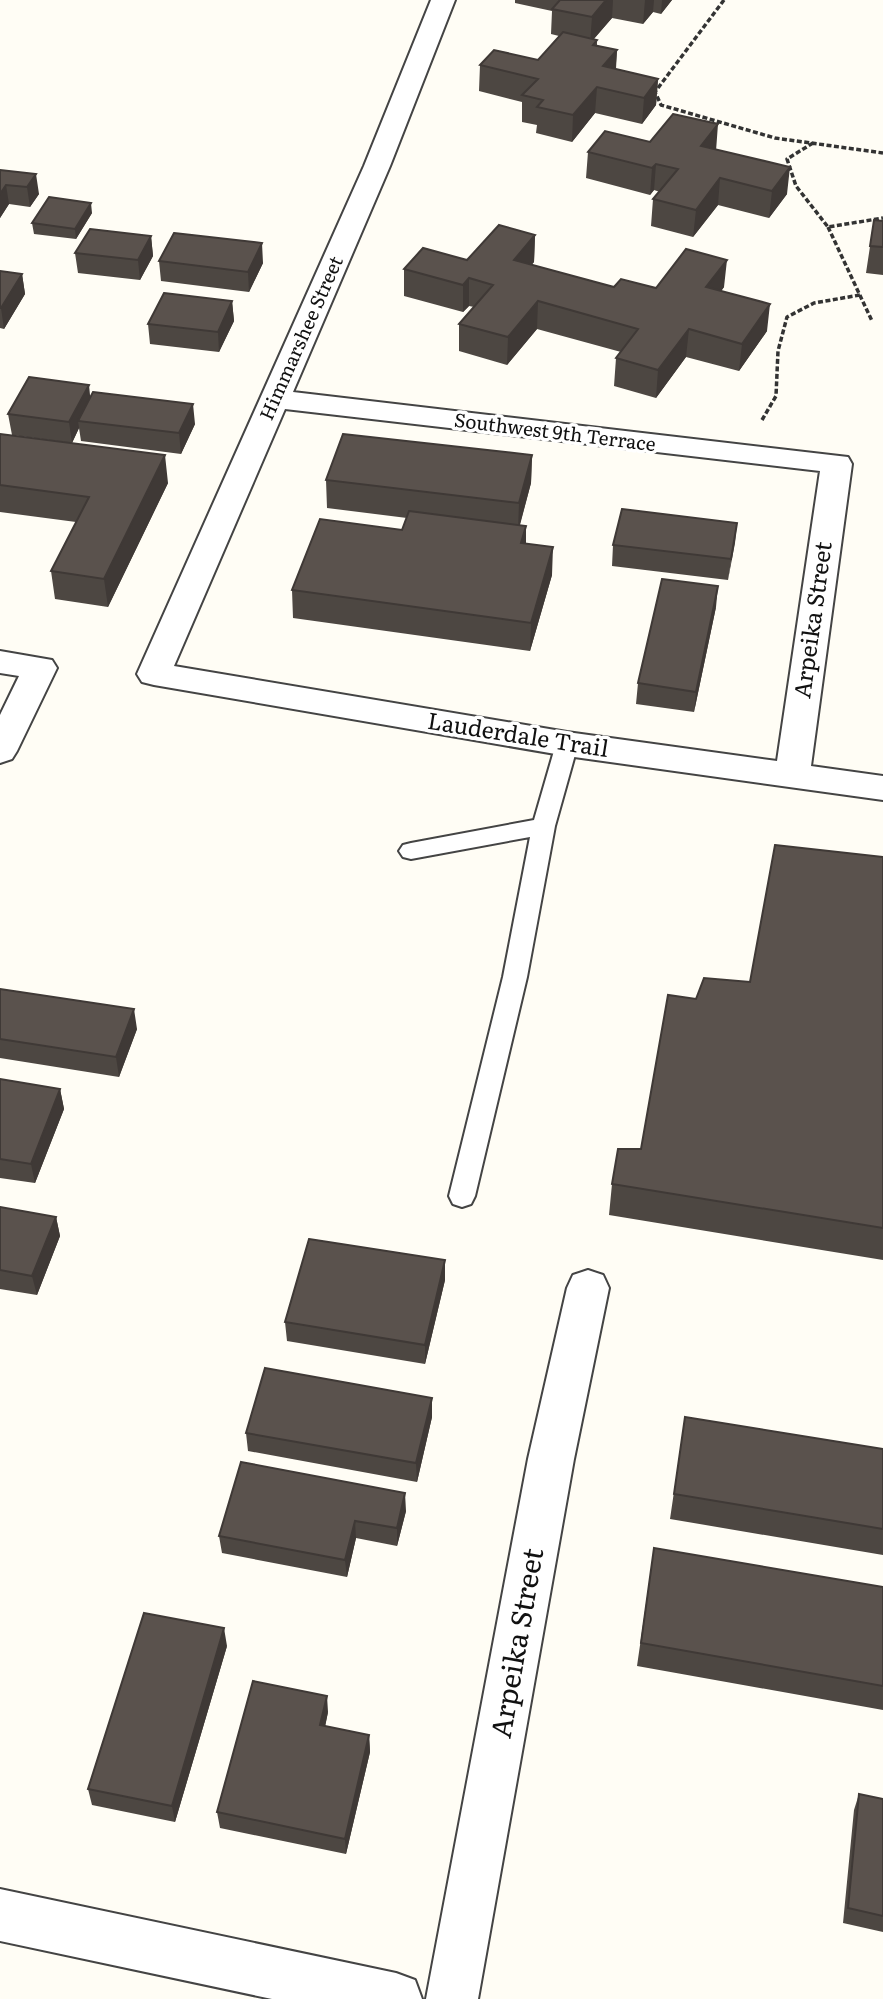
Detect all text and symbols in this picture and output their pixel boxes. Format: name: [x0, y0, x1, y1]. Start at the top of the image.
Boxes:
street label: Himmarshee Street: [251, 251, 349, 424]
street label: Southwest 9th Terrace: [453, 405, 658, 457]
street label: Arpeika Street: [783, 538, 839, 700]
street label: Lauderdale Trail: [425, 702, 612, 764]
street label: Arpeika Street: [478, 1544, 553, 1741]

